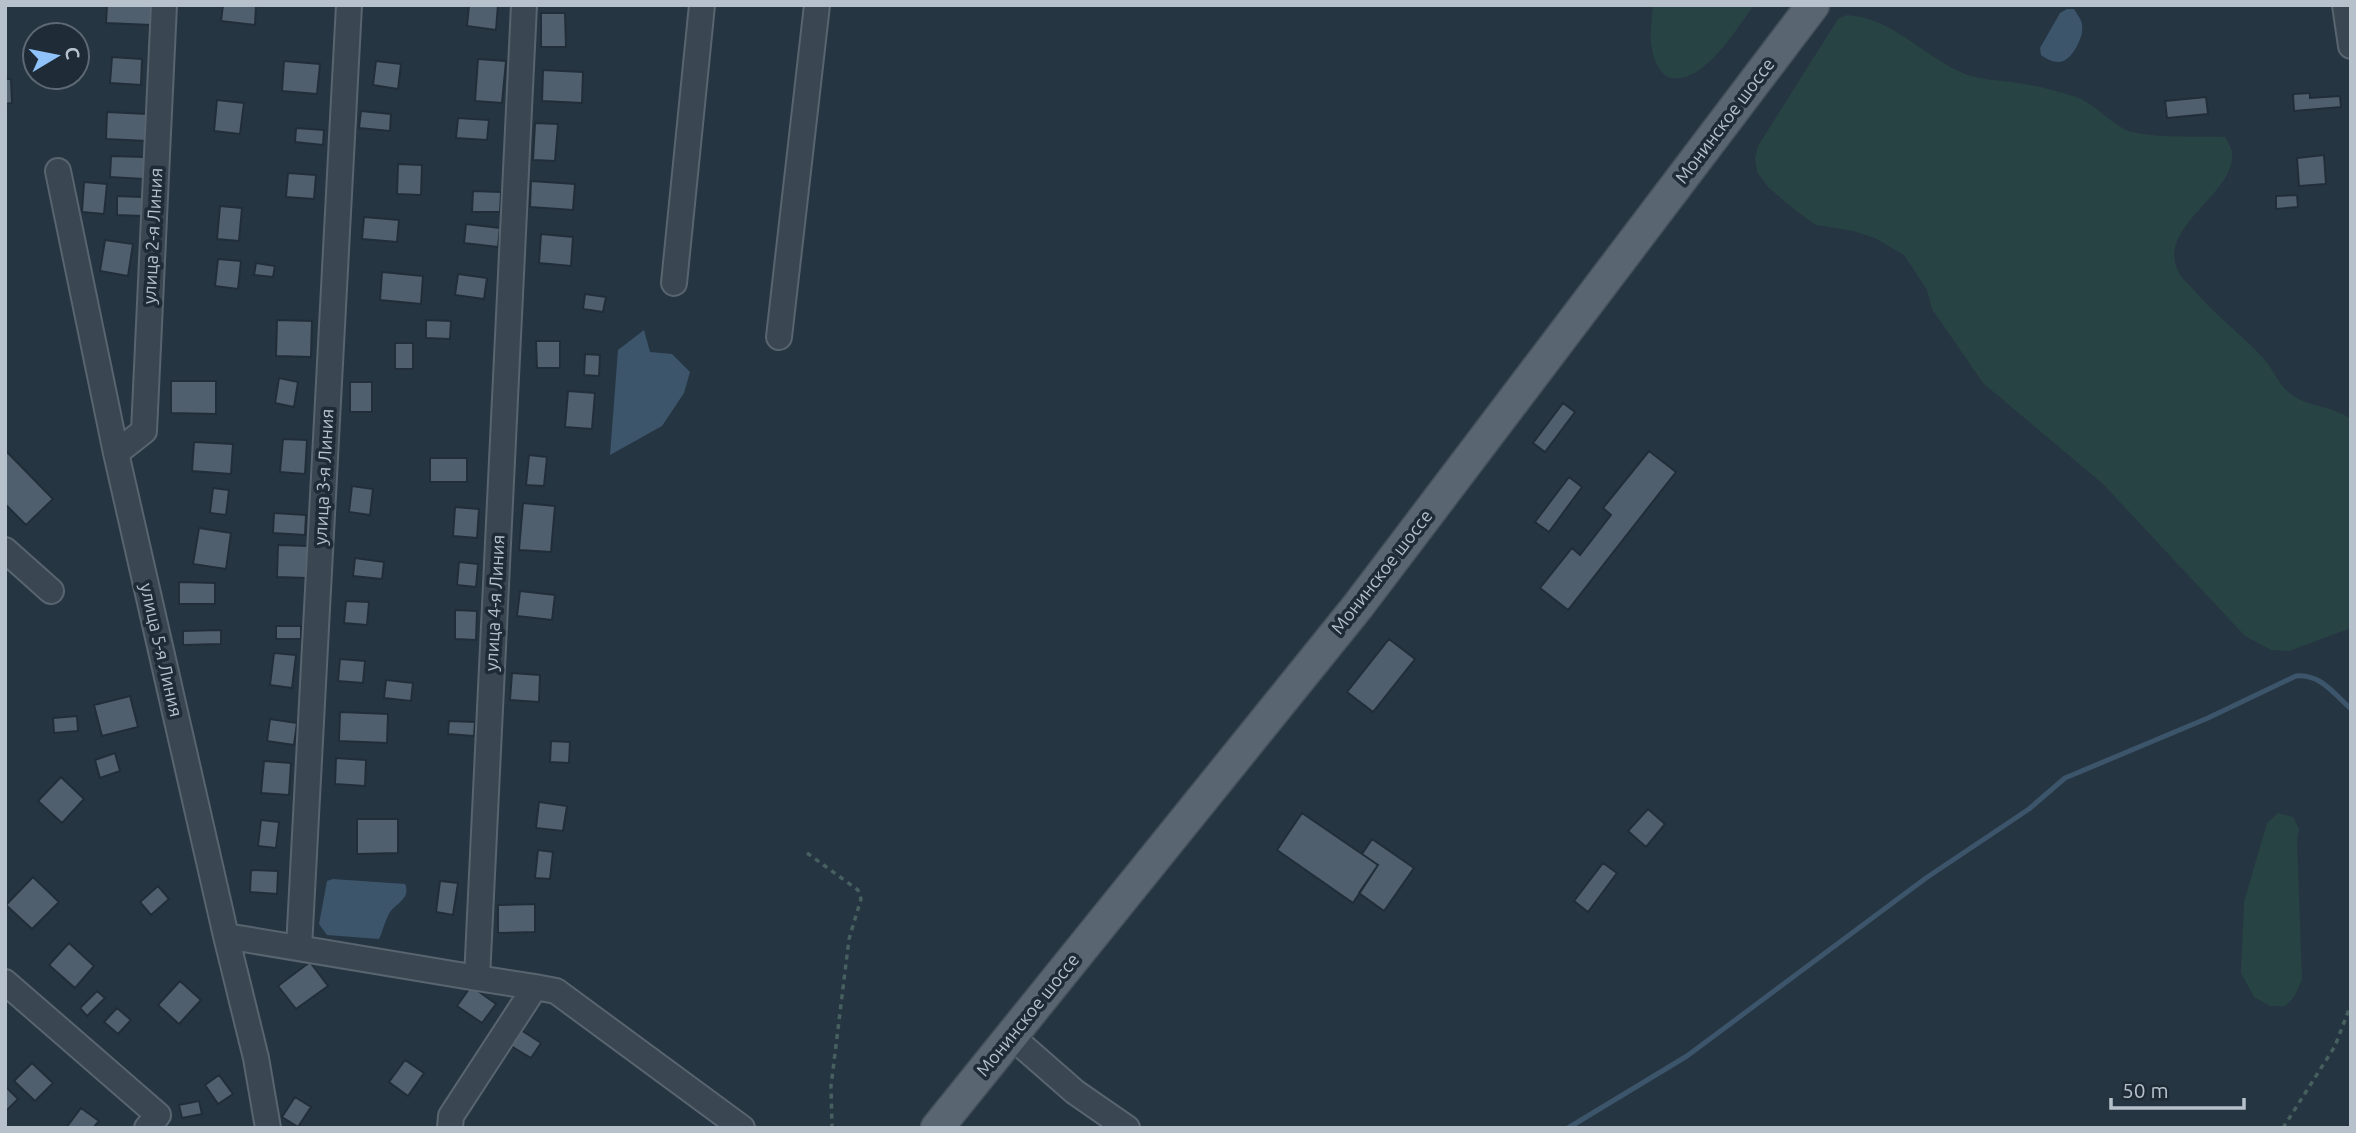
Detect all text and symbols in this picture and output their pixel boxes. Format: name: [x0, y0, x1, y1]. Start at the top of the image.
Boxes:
north arrow: [21, 21, 91, 91]
text: С: [61, 45, 85, 61]
street label: Монинское шоссе: [1671, 54, 1778, 187]
street label: улица 2-я Линия: [138, 167, 166, 305]
street label: улица 3-я Линия: [309, 408, 337, 546]
street label: Монинское шоссе: [1327, 506, 1436, 637]
street label: улица 4-я Линия: [480, 534, 508, 672]
street label: улица 5-я Линия: [137, 581, 187, 719]
street label: Монинское шоссе: [972, 949, 1083, 1080]
scale bar: [2111, 1066, 2244, 1110]
text: 50 m: [2122, 1078, 2169, 1102]

